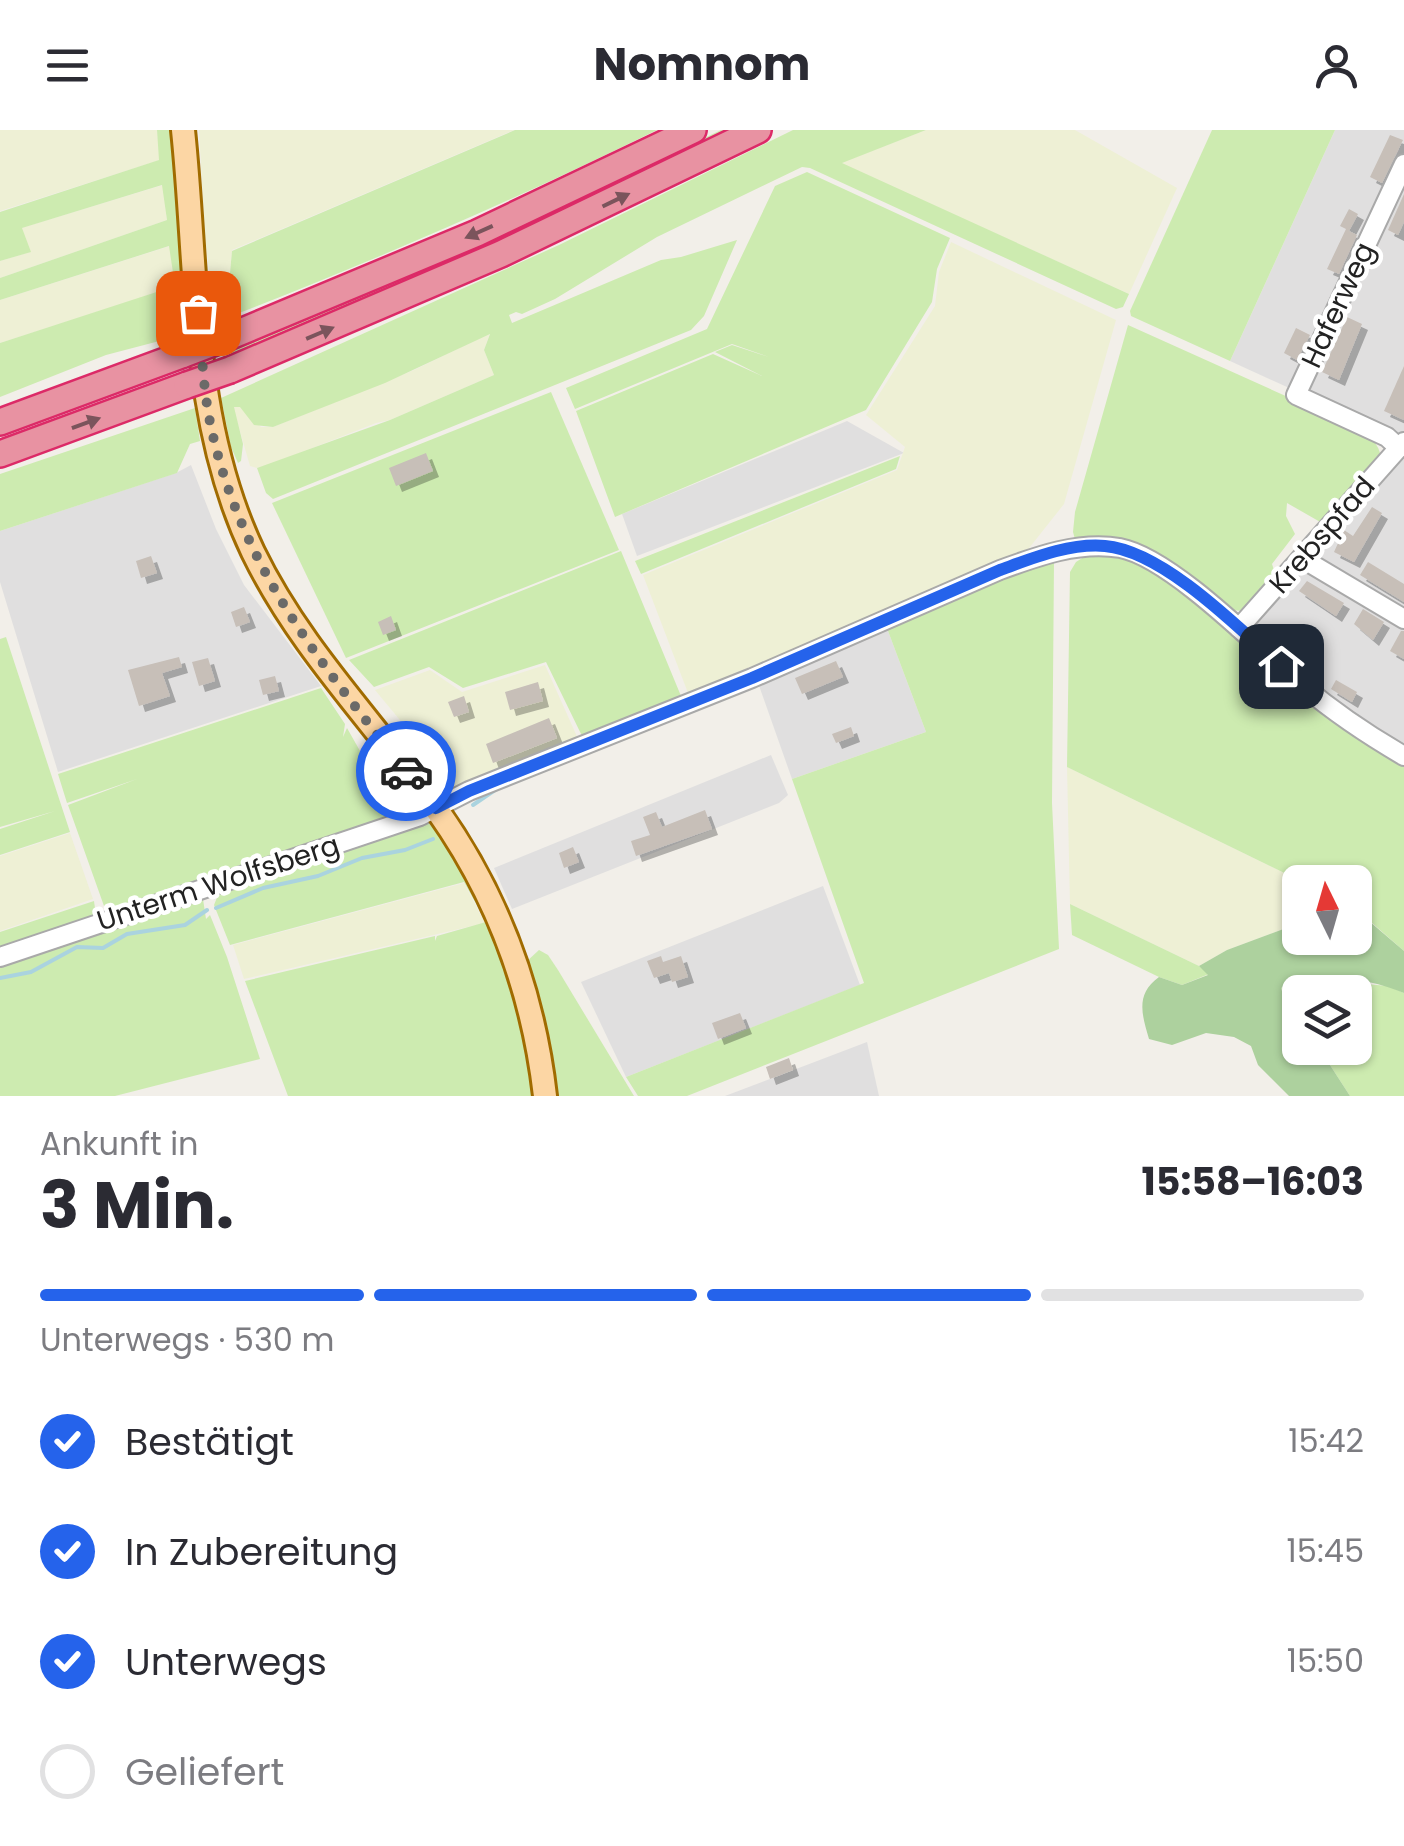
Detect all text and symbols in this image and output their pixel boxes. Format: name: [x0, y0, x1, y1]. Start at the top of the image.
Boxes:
text: Nomnom: [594, 33, 810, 96]
icon: menu: [40, 38, 95, 93]
icon: person: [1309, 38, 1364, 93]
one-way arrow: [602, 191, 631, 208]
one-way arrow: [464, 224, 494, 240]
street label: Haferweg: [1292, 236, 1384, 374]
pin: [156, 271, 241, 356]
icon: bag: [171, 286, 226, 341]
one-way arrow: [305, 324, 335, 340]
one-way arrow: [72, 415, 102, 430]
street label: Krebspfad: [1260, 468, 1384, 602]
pin: [1239, 624, 1324, 709]
icon: home: [1254, 639, 1309, 694]
courier: [356, 721, 456, 821]
icon: car: [379, 744, 434, 799]
street label: Unterm Wolfsberg: [92, 825, 344, 941]
north arrow: [1282, 865, 1372, 955]
map controls: [1282, 865, 1372, 1065]
button: layers: [1282, 975, 1372, 1065]
text: Ankunft in: [40, 1121, 199, 1166]
text: 15:58–16:03: [1141, 1155, 1364, 1208]
text: 3 Min.: [40, 1160, 234, 1251]
text: Unterwegs · 530 m: [40, 1317, 334, 1362]
icon: check: [40, 1414, 95, 1469]
text: Bestätigt: [125, 1415, 294, 1468]
text: 15:42: [1288, 1418, 1364, 1463]
icon: check: [40, 1524, 95, 1579]
text: In Zubereitung: [125, 1525, 398, 1578]
text: 15:45: [1287, 1528, 1364, 1573]
icon: check: [40, 1634, 95, 1689]
text: Unterwegs: [125, 1635, 327, 1688]
text: 15:50: [1287, 1638, 1364, 1683]
text: Geliefert: [125, 1745, 284, 1798]

